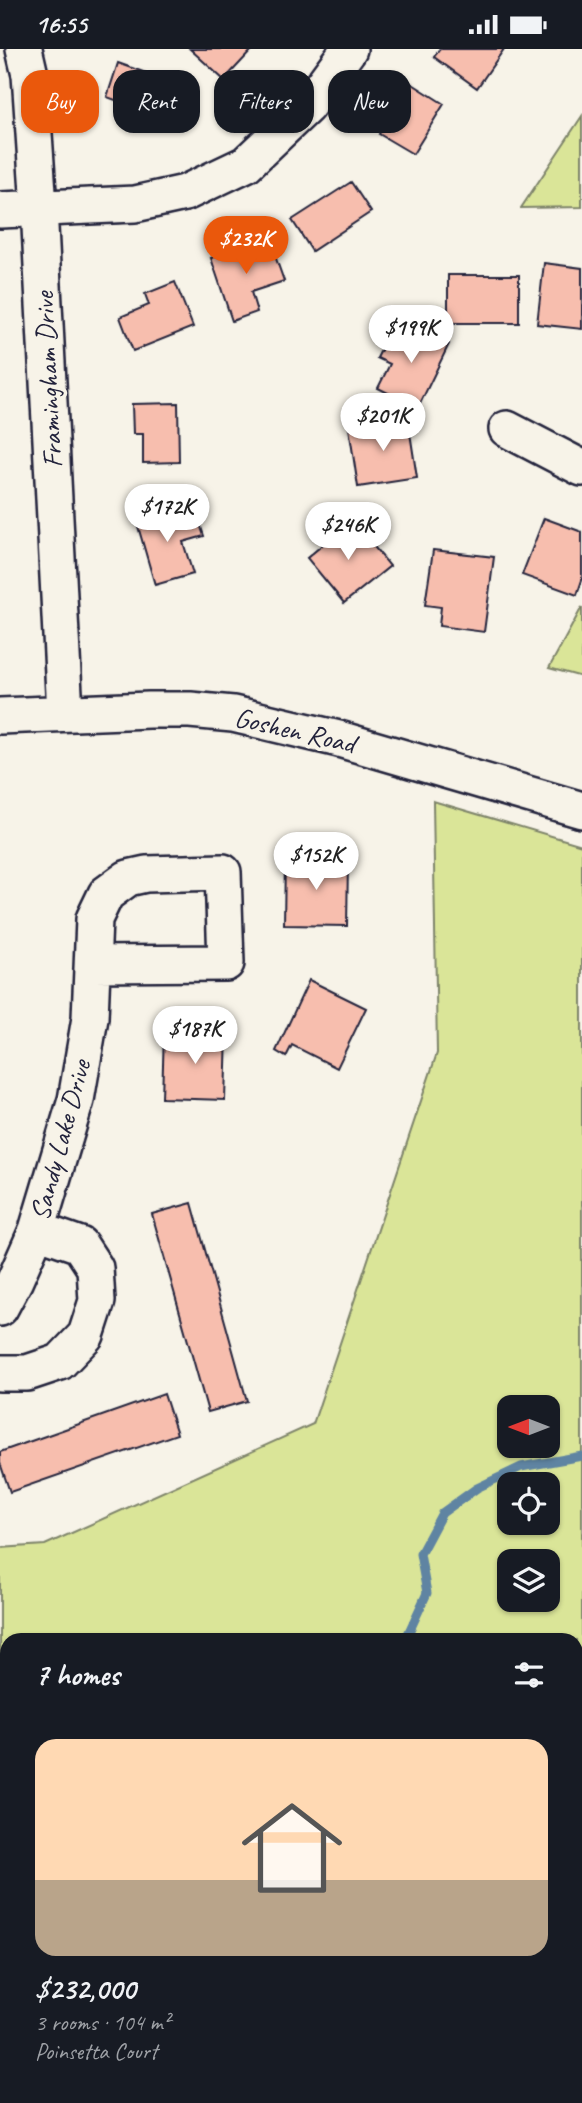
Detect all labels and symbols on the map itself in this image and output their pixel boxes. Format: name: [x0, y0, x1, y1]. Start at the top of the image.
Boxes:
pin: $232K: [197, 217, 295, 276]
street label: Framingham Drive: [26, 289, 70, 469]
pin: $199K: [362, 305, 460, 365]
pin: $201K: [334, 393, 432, 453]
pin: $172K: [118, 484, 216, 544]
pin: $246K: [299, 503, 397, 562]
street label: Goshen Road: [232, 699, 362, 762]
pin: $152K: [267, 833, 365, 892]
pin: $187K: [146, 1007, 244, 1066]
street label: Sandy Lake Drive: [22, 1054, 99, 1224]
north arrow: [497, 1395, 560, 1458]

